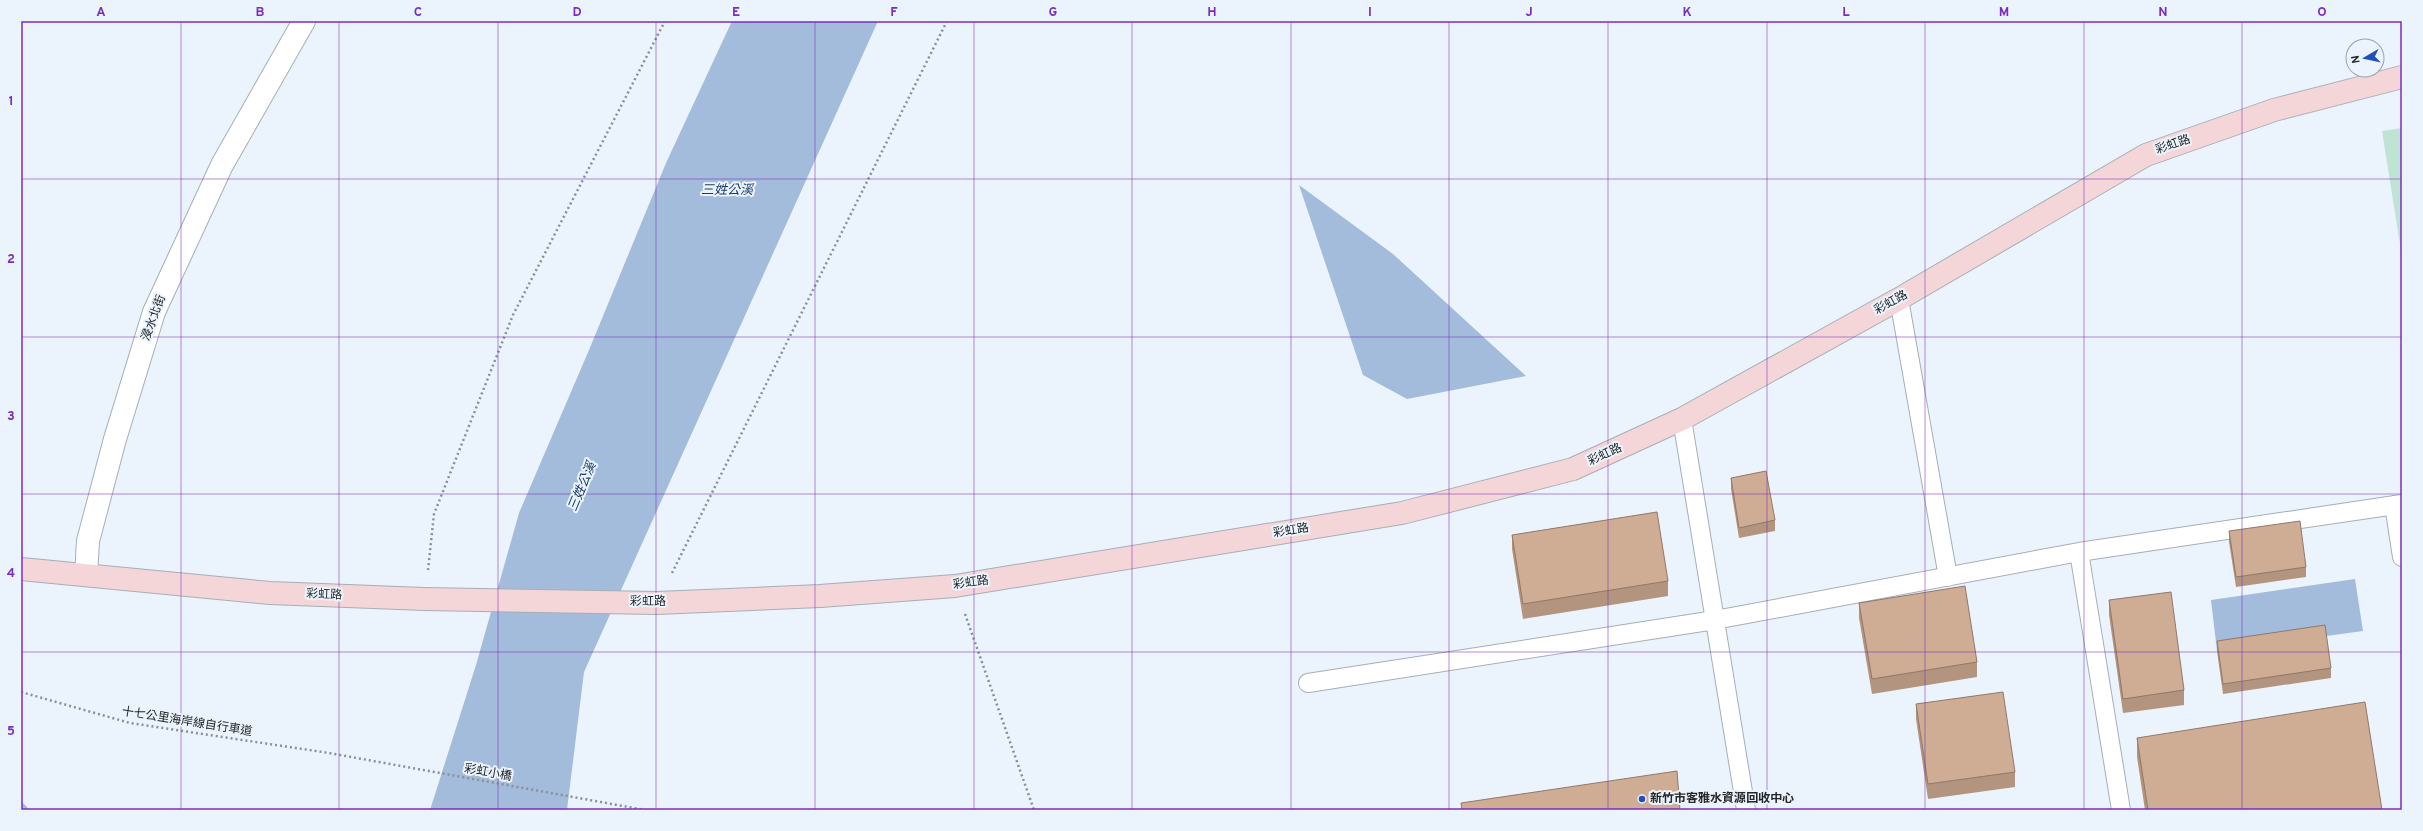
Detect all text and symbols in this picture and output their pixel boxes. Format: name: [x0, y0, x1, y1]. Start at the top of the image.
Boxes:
text: A: [96, 5, 106, 21]
text: B: [256, 5, 265, 21]
text: C: [414, 5, 422, 21]
text: D: [572, 5, 582, 21]
text: E: [732, 5, 740, 21]
text: F: [890, 5, 898, 21]
text: G: [1049, 5, 1058, 21]
text: H: [1207, 5, 1217, 21]
text: I: [1368, 5, 1372, 21]
text: J: [1525, 5, 1533, 21]
text: K: [1682, 5, 1692, 21]
text: L: [1842, 5, 1850, 21]
text: M: [1999, 5, 2009, 21]
text: N: [2158, 5, 2168, 21]
text: O: [2317, 5, 2327, 21]
north arrow: [2345, 38, 2385, 78]
text: N: [2349, 54, 2364, 64]
text: 1: [8, 94, 14, 110]
street label: 彩虹路: [2153, 132, 2193, 158]
water label: 三姓公溪: [701, 183, 755, 199]
text: 2: [7, 252, 15, 268]
street label: 彩虹路: [1871, 287, 1911, 319]
street label: 浸水北街: [138, 293, 170, 343]
text: 3: [7, 409, 15, 425]
street label: 彩虹路: [1585, 440, 1625, 470]
water label: 三姓公溪: [565, 458, 601, 514]
street label: 彩虹路: [1272, 520, 1310, 542]
text: 4: [7, 566, 15, 582]
street label: 彩虹路: [952, 573, 990, 593]
street label: 彩虹路: [306, 586, 342, 604]
street label: 彩虹路: [630, 594, 666, 610]
street label: 十七公里海岸線自行車道: [121, 704, 253, 740]
text: 5: [7, 724, 15, 740]
street label: 彩虹小橋: [463, 761, 513, 785]
place label: 新竹市客雅水資源回收中心: [1650, 791, 1794, 807]
marker: 新竹市客雅水資源回收中心: [1637, 794, 1647, 804]

